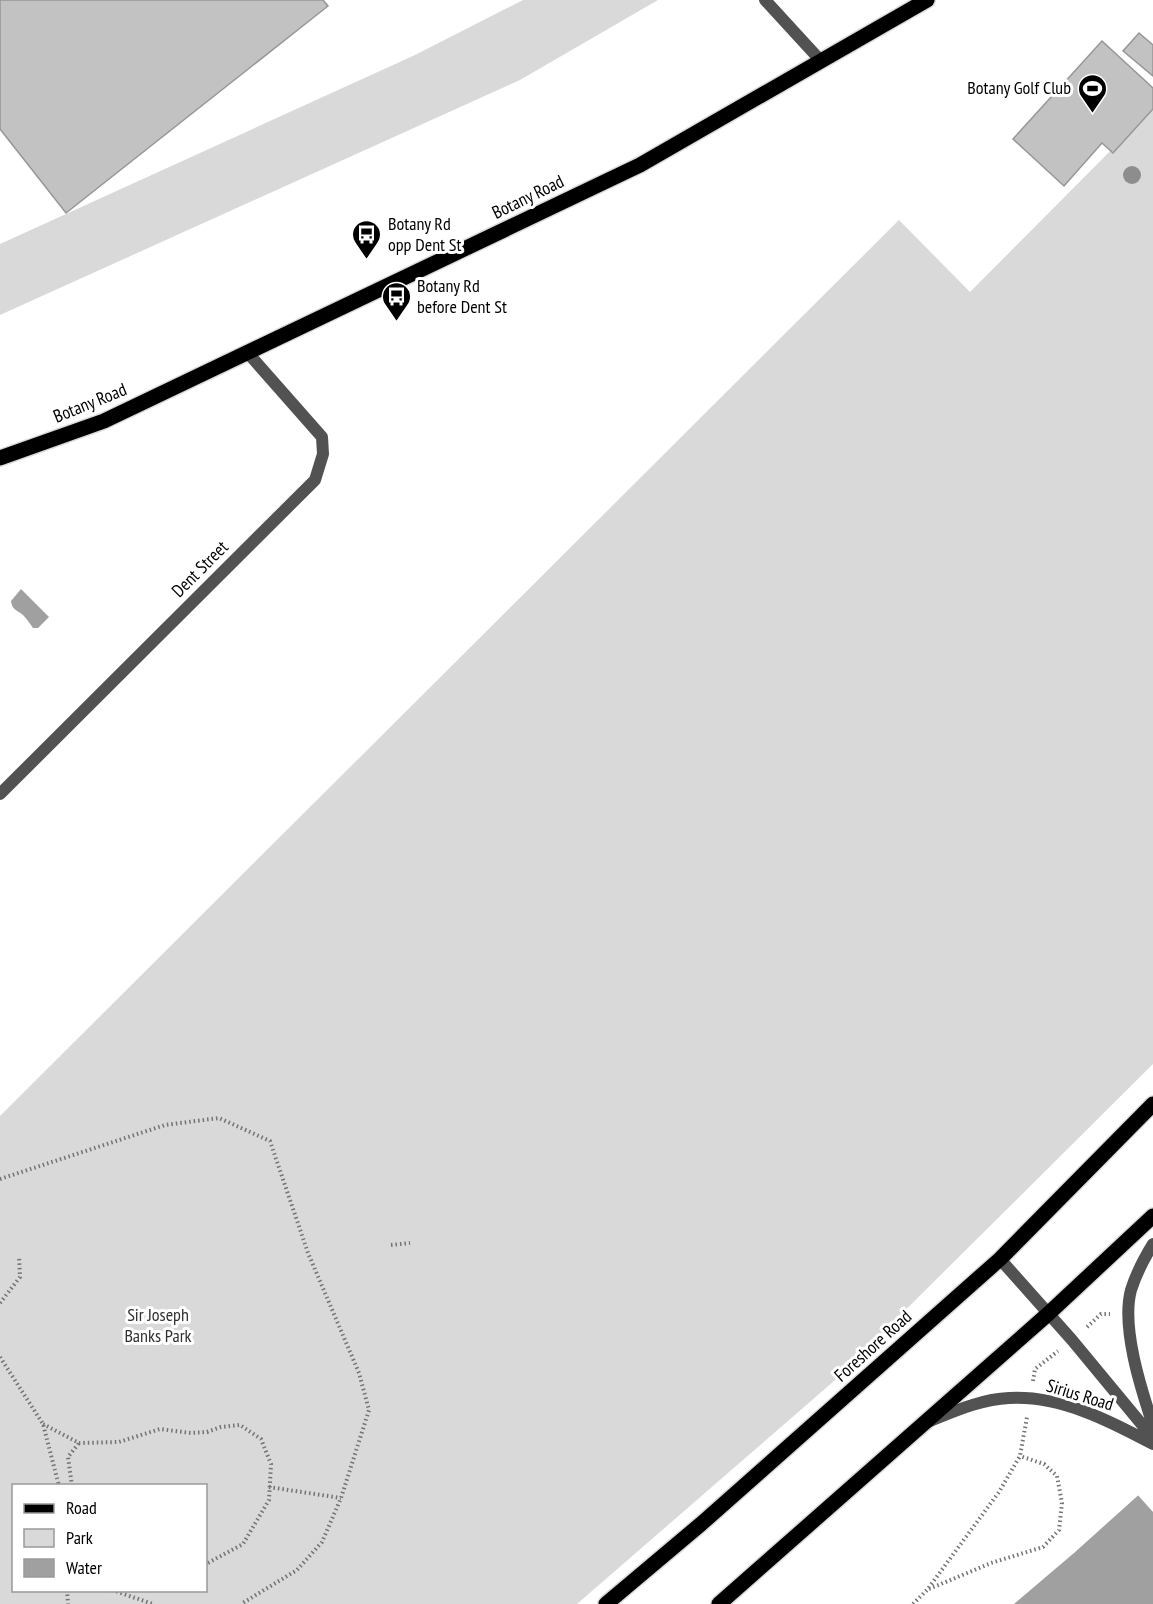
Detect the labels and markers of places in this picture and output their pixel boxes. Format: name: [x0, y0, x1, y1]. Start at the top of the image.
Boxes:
sports icon: Botany Golf Club: [1076, 72, 1108, 114]
place label: Botany Golf Club: [967, 76, 1071, 99]
place label: Botany Rd opp Dent St: [388, 212, 462, 256]
bus stop icon: Botany Rd opp Dent St: [351, 218, 383, 260]
place label: Botany Rd before Dent St: [417, 274, 507, 318]
bus stop icon: Botany Rd before Dent St: [380, 280, 412, 322]

